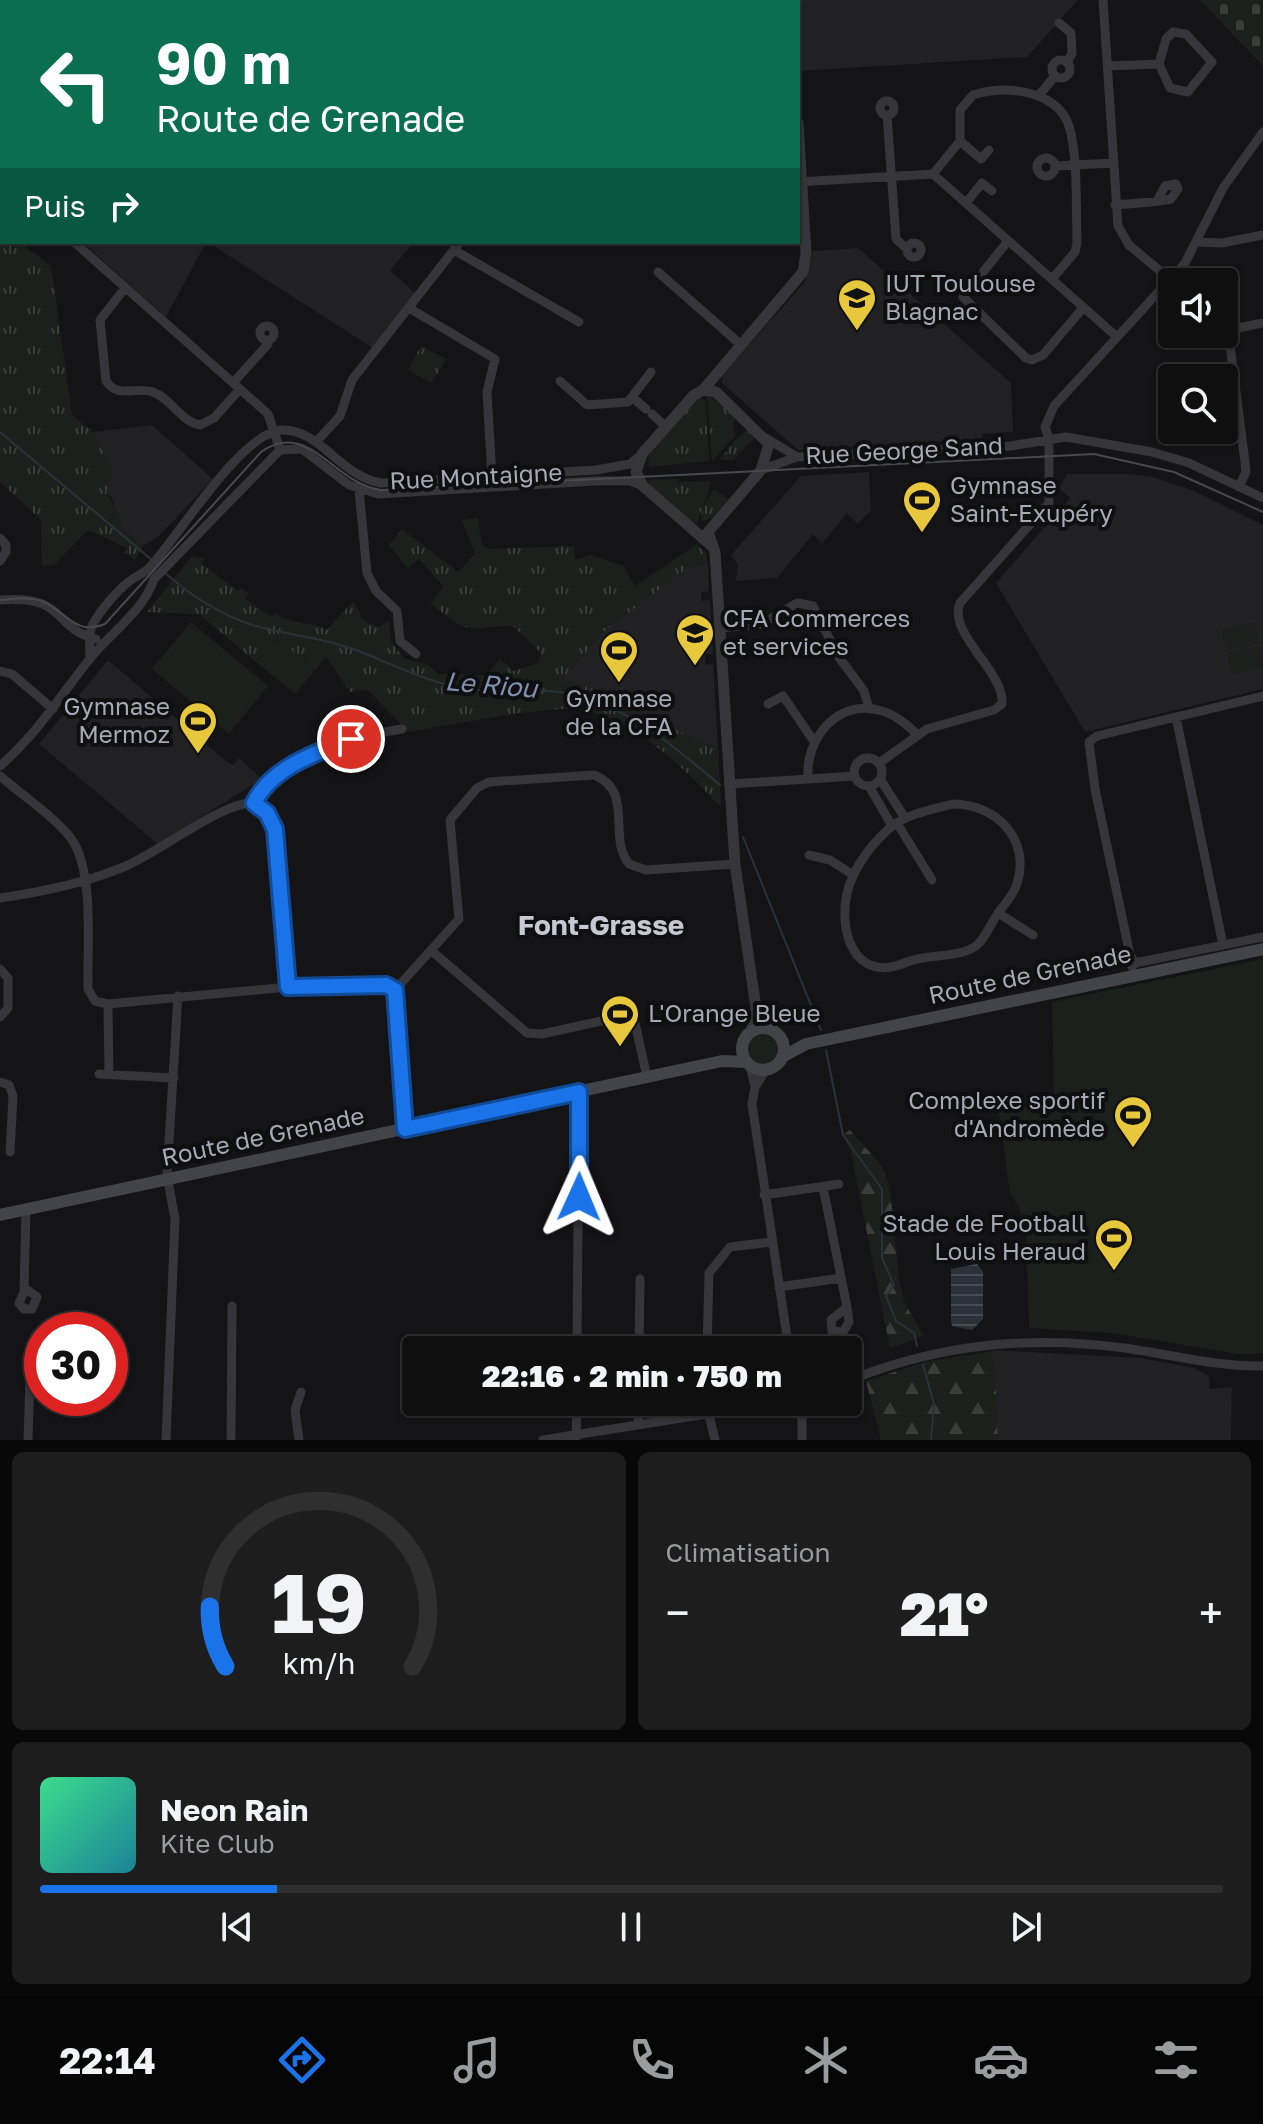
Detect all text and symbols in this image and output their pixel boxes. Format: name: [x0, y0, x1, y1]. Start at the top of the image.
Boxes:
text: 90 m: [156, 29, 291, 96]
icon: left: [24, 32, 128, 136]
text: Route de Grenade: [156, 97, 465, 140]
icon: right: [102, 184, 146, 228]
text: Puis: [24, 188, 86, 224]
place label: IUT Toulouse Blagnac: [885, 268, 1036, 325]
map controls: [1158, 268, 1238, 444]
button: sound: [1158, 268, 1238, 348]
school or university icon: IUT Toulouse Blagnac: [836, 277, 878, 332]
button: search: [1158, 364, 1238, 444]
street label: Rue George Sand: [804, 430, 1003, 469]
street label: Rue Montaigne: [389, 456, 563, 495]
place label: Gymnase Saint-Exupéry: [950, 470, 1113, 527]
sports icon: Gymnase Saint-Exupéry: [901, 479, 943, 534]
place label: CFA Commerces et services: [723, 603, 910, 660]
school or university icon: CFA Commerces et services: [674, 612, 716, 667]
sports icon: Gymnase de la CFA: [598, 629, 640, 684]
water label: Le Riou: [444, 665, 541, 704]
place label: Gymnase de la CFA: [565, 683, 673, 740]
place label: Gymnase Mermoz: [63, 691, 170, 748]
sports icon: Gymnase Mermoz: [177, 700, 219, 755]
pin: [317, 705, 385, 773]
icon: arrive: [329, 717, 373, 761]
district label: Font-Grasse: [518, 908, 684, 941]
street label: Route de Grenade: [926, 938, 1134, 1009]
sports icon: L'Orange Bleue: [599, 993, 641, 1048]
place label: L'Orange Bleue: [648, 998, 820, 1027]
place label: Complexe sportif d'Andromède: [908, 1085, 1105, 1142]
sports icon: Complexe sportif d'Andromède: [1112, 1094, 1154, 1149]
street label: Route de Grenade: [159, 1100, 367, 1171]
position arrow: [537, 1155, 621, 1239]
place label: Stade de Football Louis Heraud: [882, 1208, 1086, 1265]
sports icon: Stade de Football Louis Heraud: [1093, 1217, 1135, 1272]
speed limit sign: 30: [24, 1312, 128, 1416]
text: 22:16 · 2 min · 750 m: [482, 1358, 782, 1394]
text: Climatisation: [666, 1537, 830, 1568]
text: 19: [271, 1551, 367, 1651]
text: 21°: [900, 1577, 988, 1649]
text: −: [666, 1586, 690, 1639]
text: +: [1199, 1586, 1223, 1639]
text: km/h: [282, 1646, 355, 1680]
text: Neon Rain: [160, 1792, 308, 1828]
text: Kite Club: [160, 1828, 275, 1859]
icon: previous: [215, 1905, 259, 1949]
icon: pause: [609, 1905, 653, 1949]
icon: next: [1004, 1905, 1048, 1949]
icon: directions: [274, 2032, 330, 2088]
icon: music: [449, 2032, 505, 2088]
icon: phone: [624, 2032, 680, 2088]
icon: climate: [798, 2032, 854, 2088]
icon: car: [973, 2032, 1029, 2088]
icon: filters: [1148, 2032, 1204, 2088]
text: 22:14: [59, 2039, 156, 2082]

